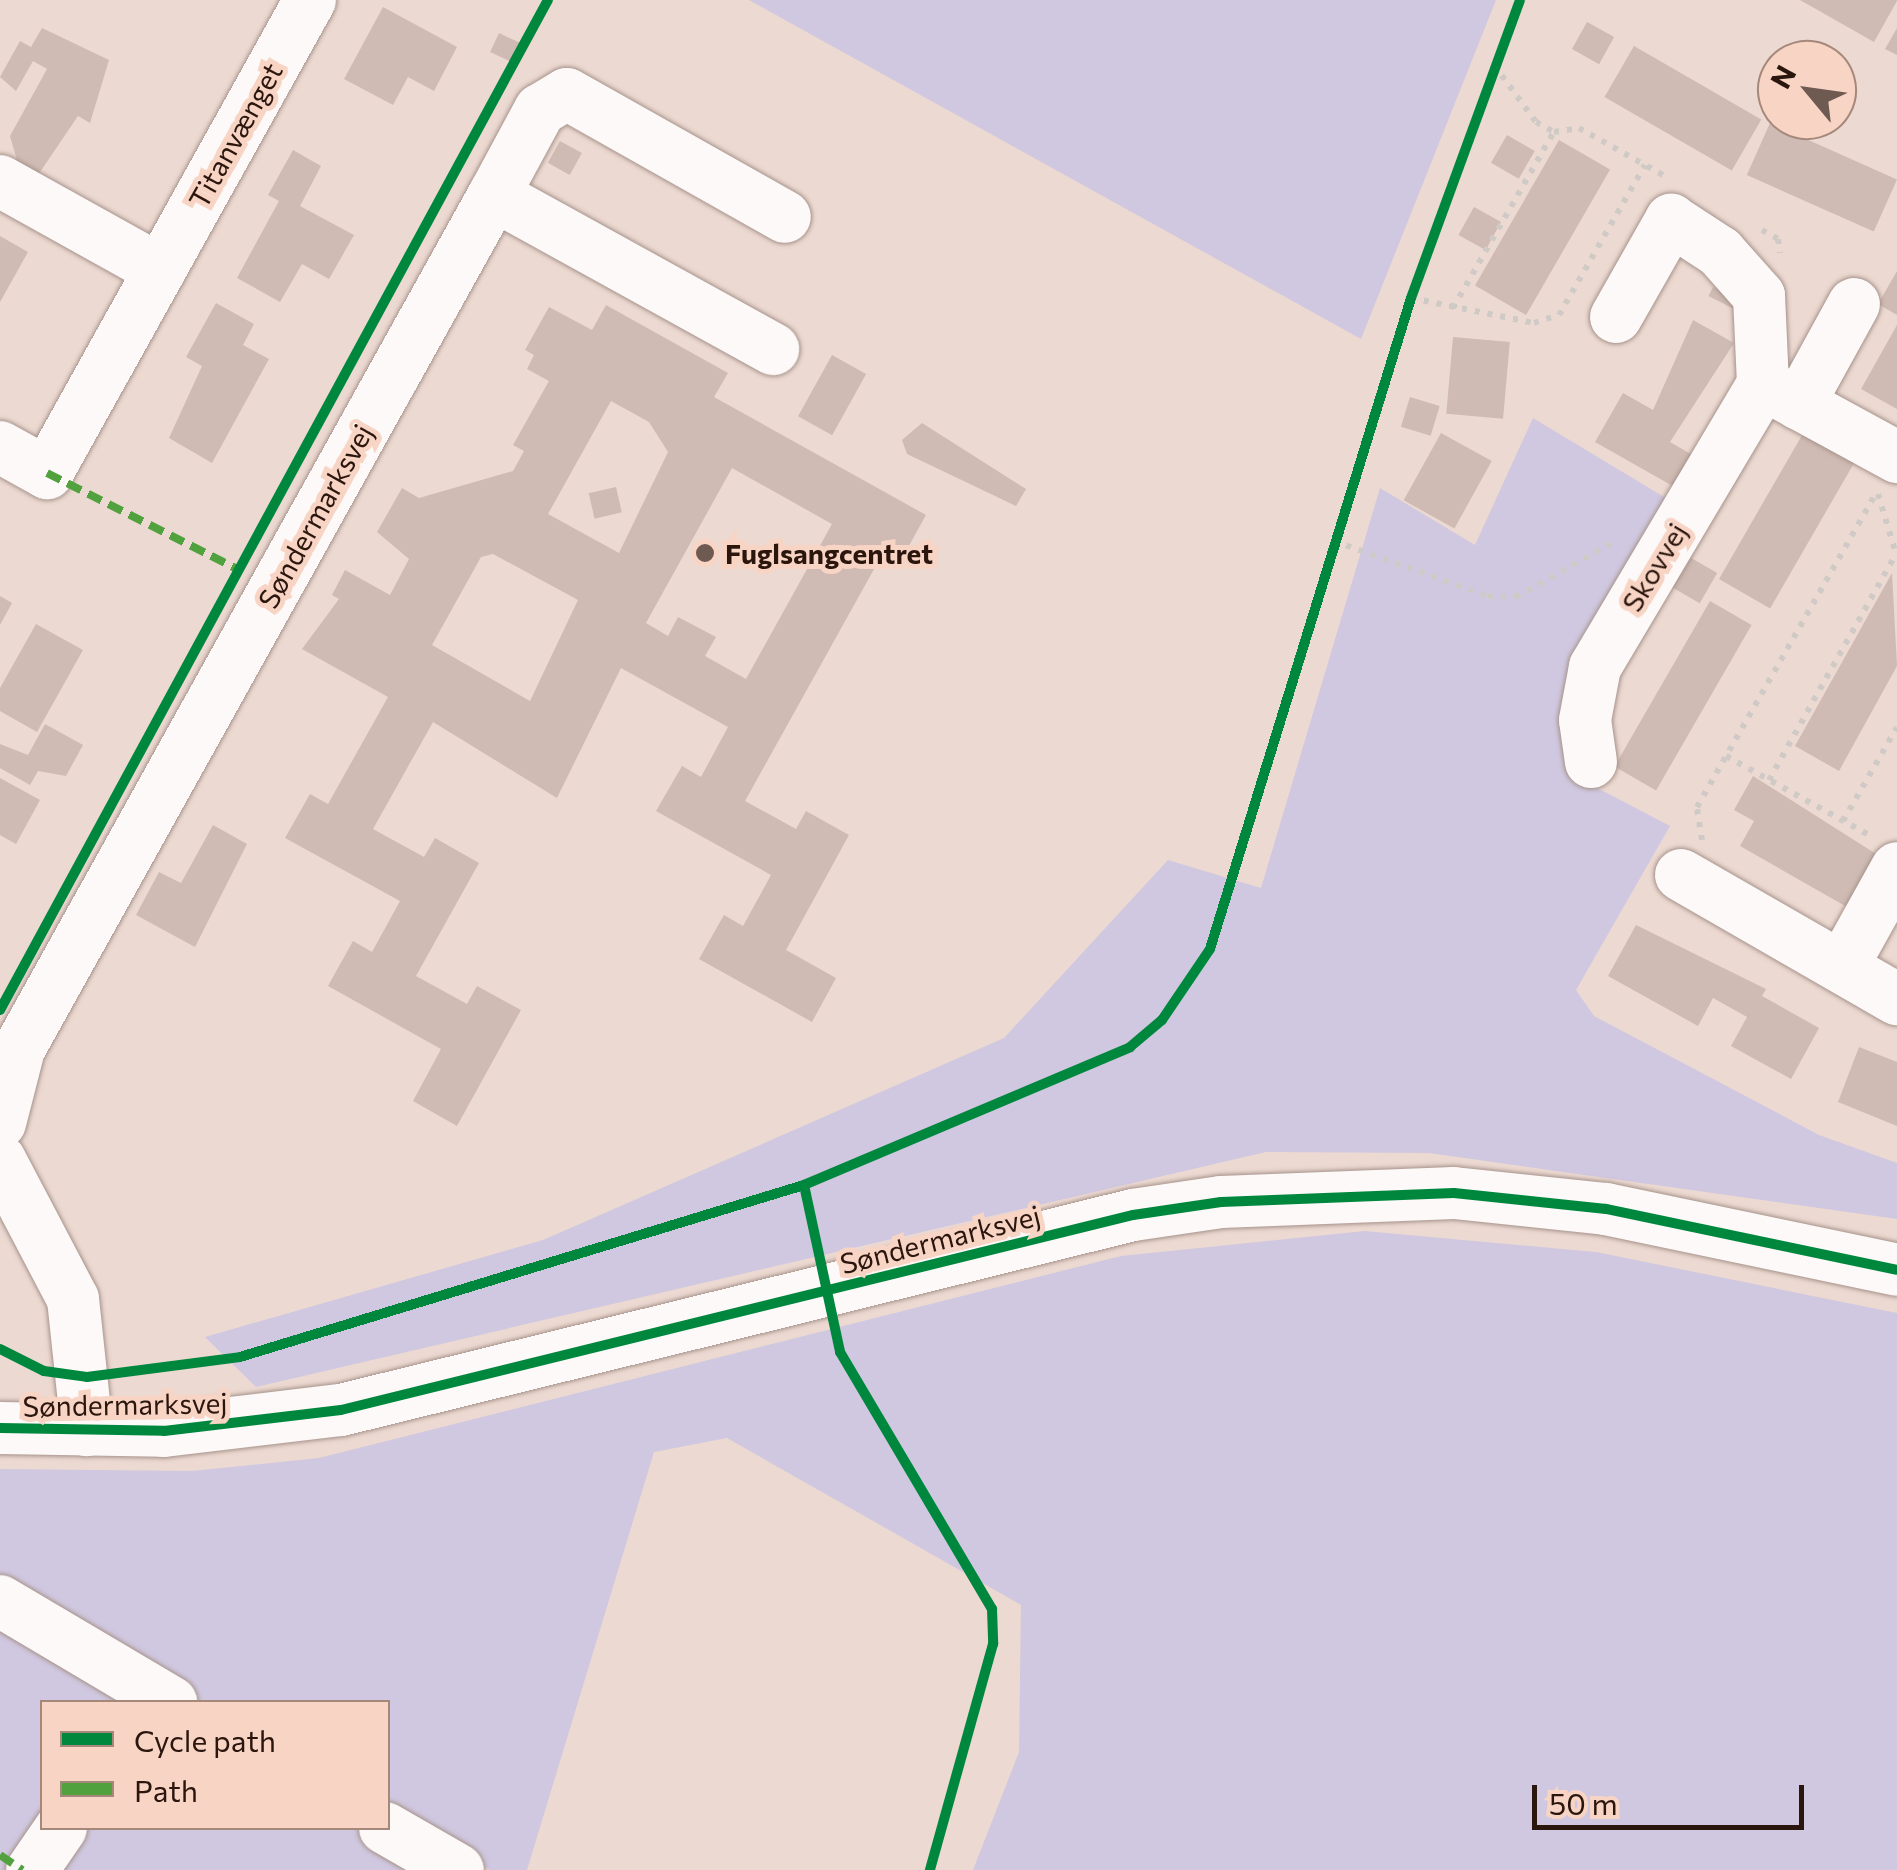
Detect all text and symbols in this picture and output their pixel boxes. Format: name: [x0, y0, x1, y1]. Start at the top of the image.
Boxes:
north arrow: [1757, 40, 1857, 140]
street label: Titanvænget: [181, 56, 289, 214]
text: N: [1763, 59, 1802, 94]
street label: Søndermarksvej: [251, 418, 379, 614]
street label: Skovvej: [1615, 517, 1693, 617]
place label: Fuglsangcentret: [725, 536, 933, 570]
marker: Fuglsangcentret: [694, 542, 716, 564]
street label: Søndermarksvej: [836, 1198, 1044, 1280]
street label: Søndermarksvej: [22, 1385, 228, 1423]
legend: [40, 1700, 390, 1830]
text: Cycle path: [134, 1721, 276, 1758]
scale bar: [1537, 1765, 1810, 1827]
text: Path: [134, 1771, 198, 1808]
text: 50 m: [1549, 1784, 1618, 1821]

